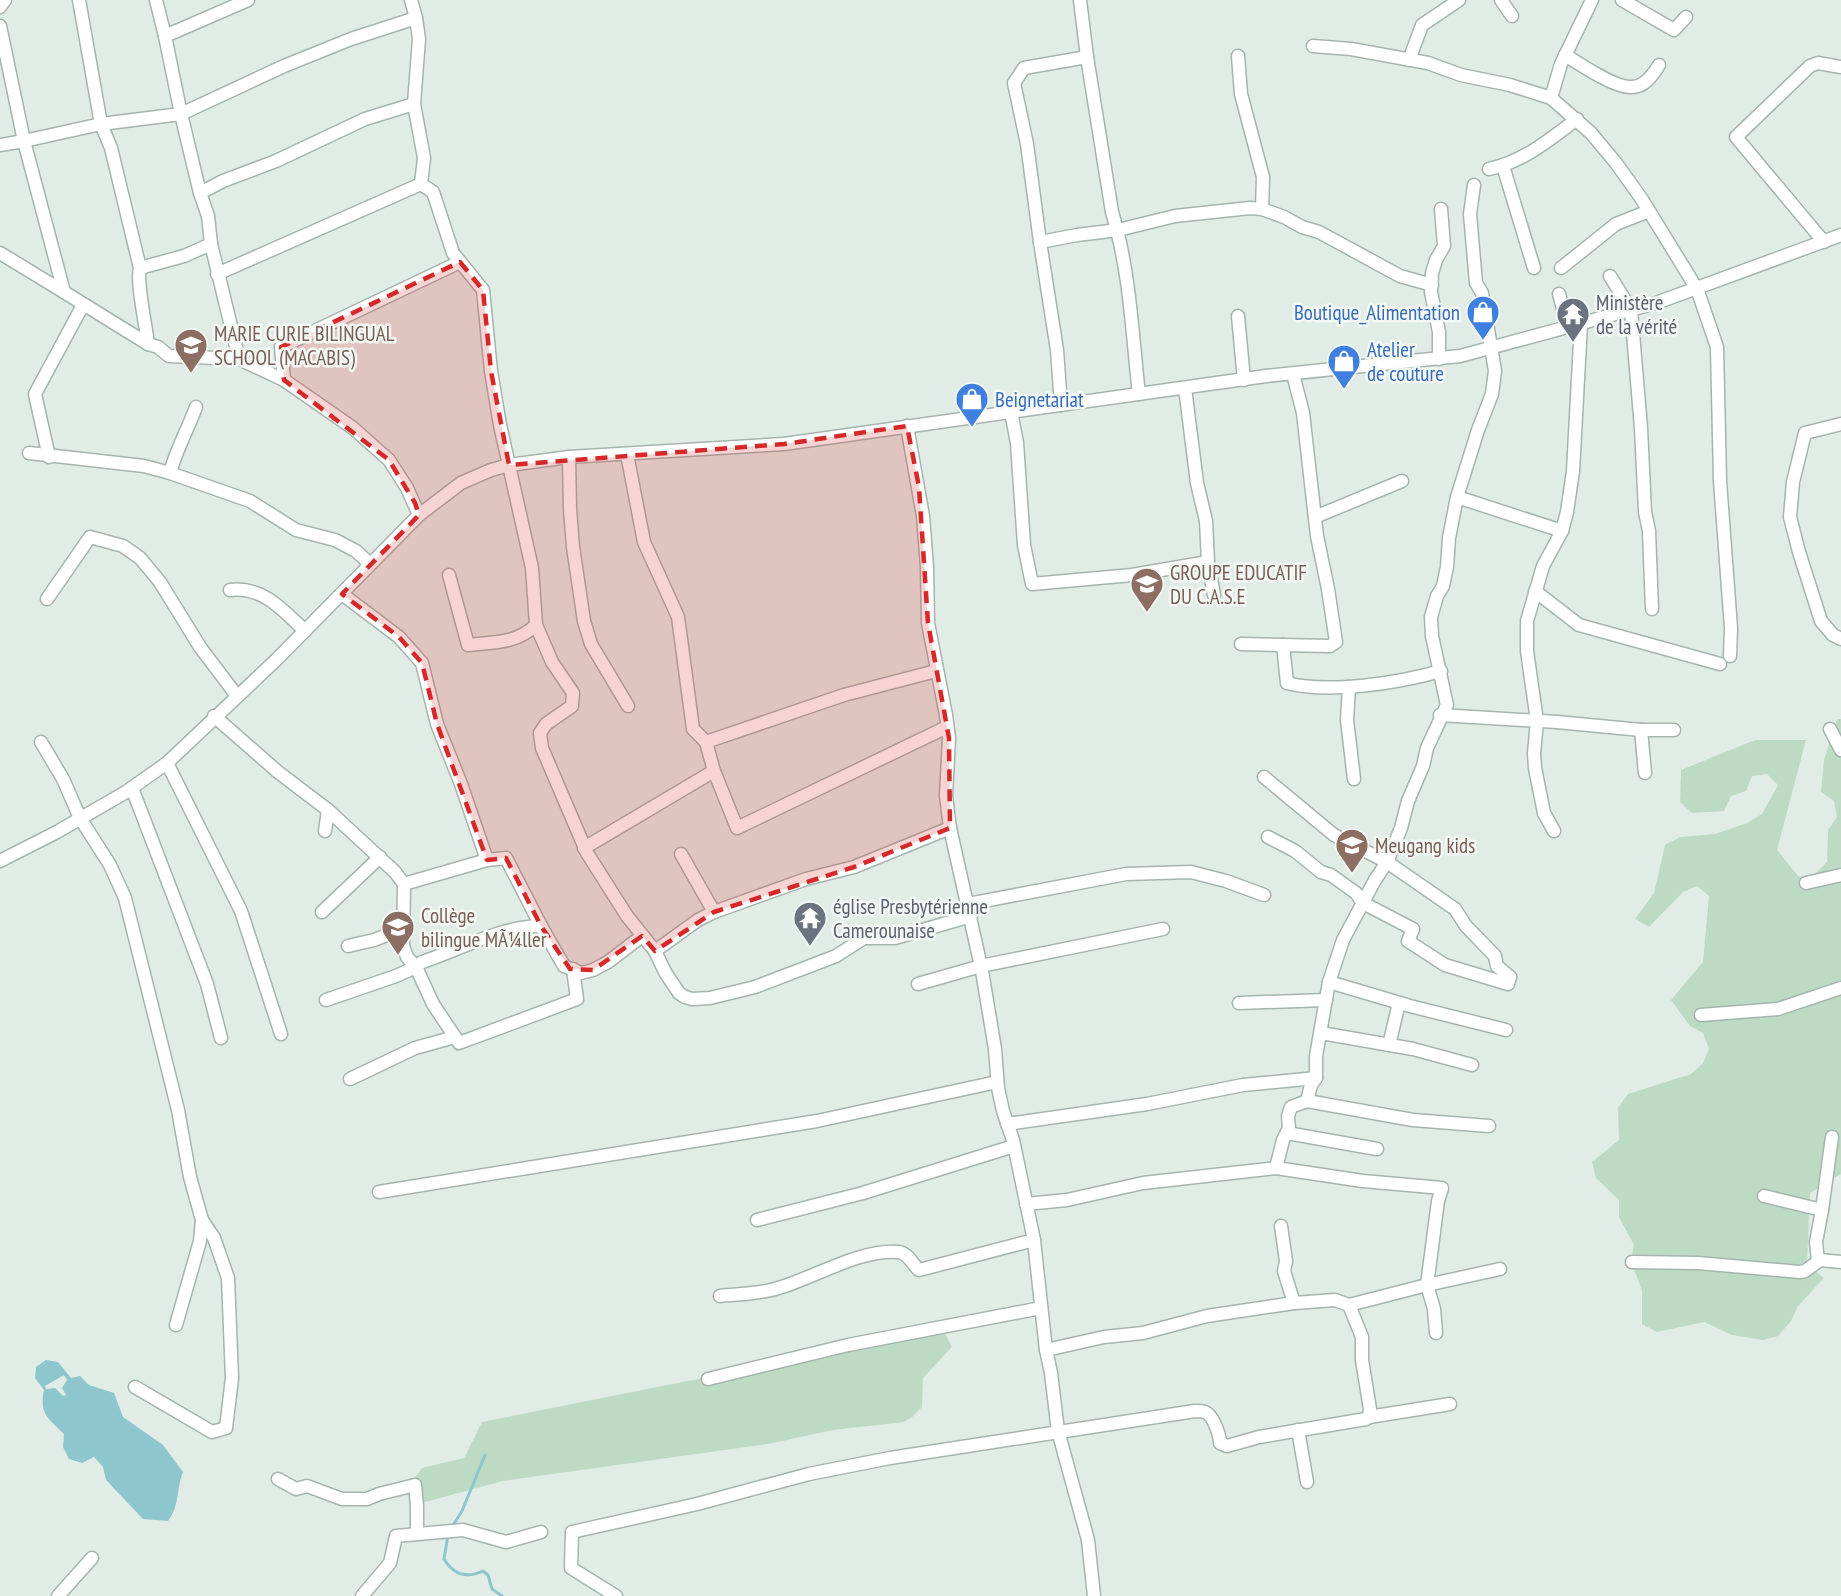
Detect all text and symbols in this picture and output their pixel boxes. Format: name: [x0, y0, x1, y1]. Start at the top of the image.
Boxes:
place label: Ministère de la vérité: [1596, 289, 1677, 340]
shop icon: Boutique_Alimentation: [1465, 294, 1501, 341]
temple icon: Ministère de la vérité: [1555, 296, 1591, 343]
place label: Boutique_Alimentation: [1294, 299, 1460, 326]
place label: MARIE CURIE BILINGUAL SCHOOL (MACABIS): [214, 320, 395, 371]
school or university icon: MARIE CURIE BILINGUAL SCHOOL (MACABIS): [173, 327, 209, 374]
place label: Atelier de couture: [1367, 336, 1444, 387]
shop icon: Atelier de couture: [1326, 343, 1362, 390]
shop icon: Beignetariat: [954, 381, 990, 428]
place label: Beignetariat: [995, 386, 1084, 413]
place label: GROUPE EDUCATIF DU C.A.S.E: [1170, 559, 1307, 610]
school or university icon: GROUPE EDUCATIF DU C.A.S.E: [1129, 566, 1165, 613]
school or university icon: Meugang kids: [1334, 827, 1370, 874]
place label: Meugang kids: [1375, 832, 1475, 859]
place label: église Presbytérienne Camerounaise: [833, 893, 988, 944]
temple icon: église Presbytérienne Camerounaise: [792, 900, 828, 947]
place label: Collège bilingue MÃ¼ller: [421, 902, 547, 953]
school or university icon: Collège bilingue MÃ¼ller: [380, 909, 416, 956]

